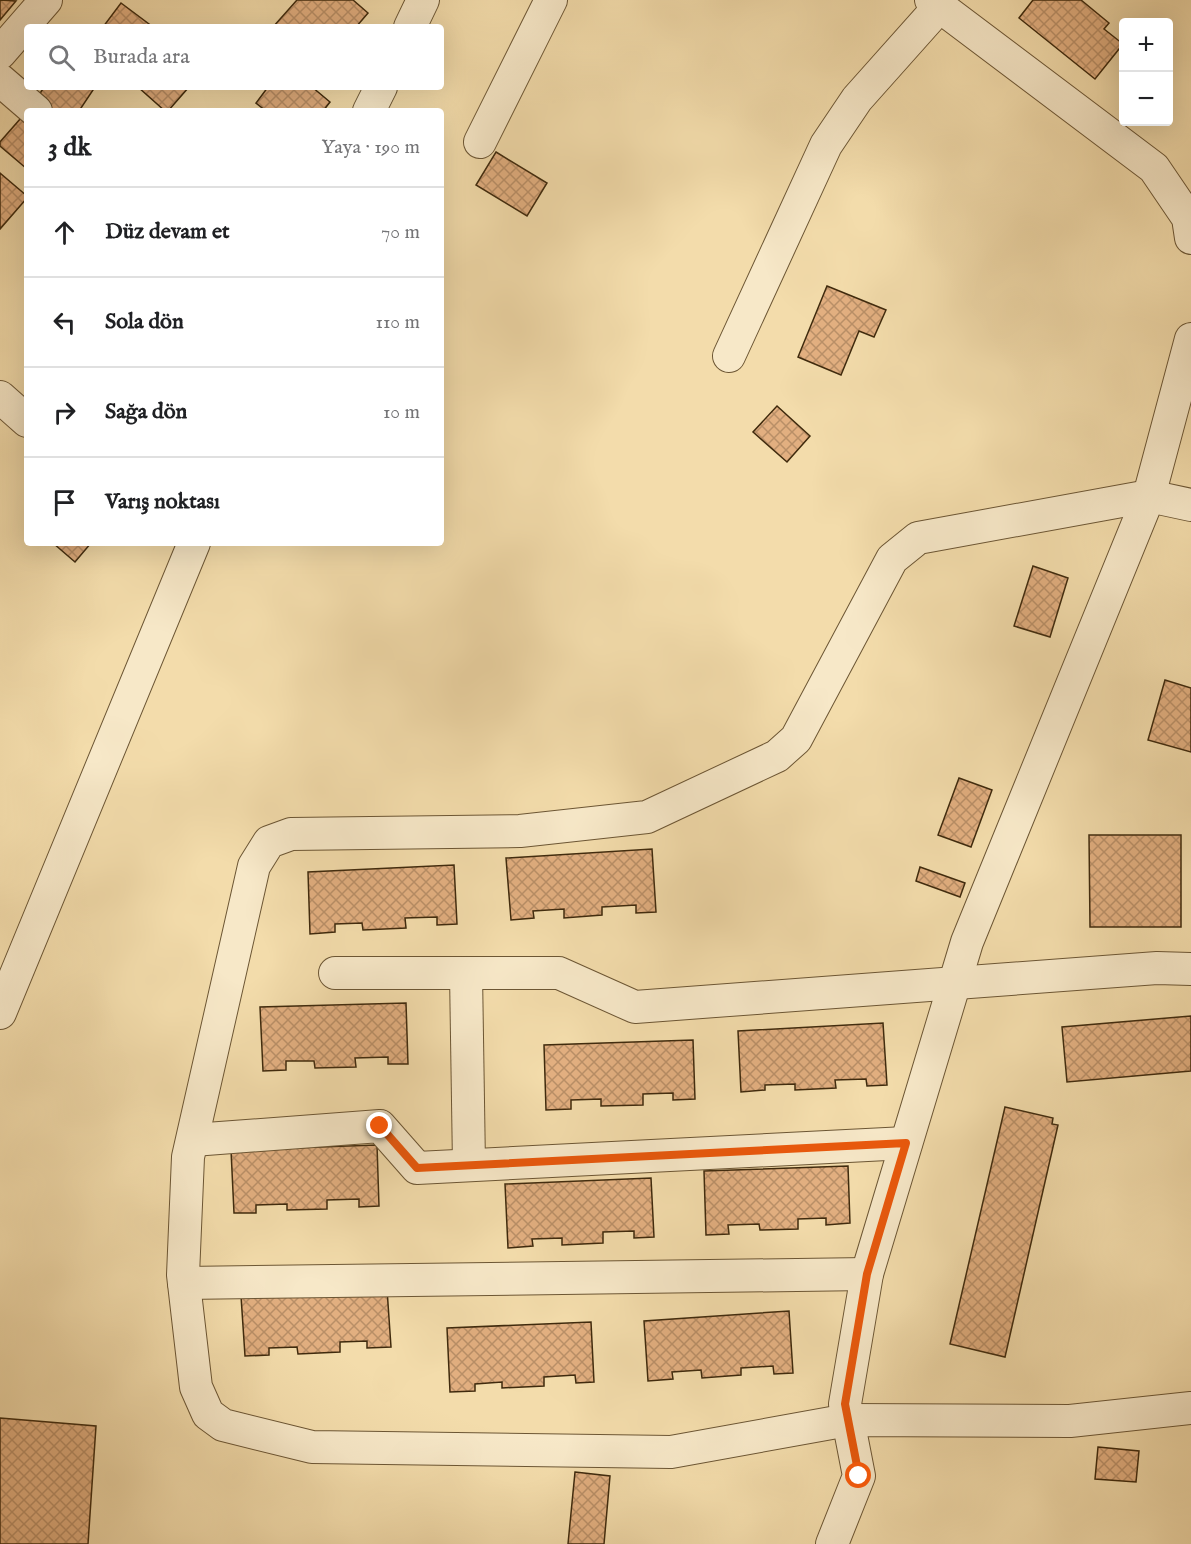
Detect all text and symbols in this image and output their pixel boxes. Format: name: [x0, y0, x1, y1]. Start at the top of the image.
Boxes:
map controls: [1119, 18, 1173, 126]
button: +: [1119, 18, 1173, 72]
search box: [24, 24, 444, 90]
icon: search: [45, 41, 78, 74]
text: Burada ara: [93, 43, 190, 71]
button: −: [1119, 72, 1173, 126]
text: 3 dk: [48, 131, 91, 164]
text: Yaya · 190 m: [321, 135, 420, 160]
icon: ahead: [48, 216, 81, 249]
text: Düz devam et: [105, 218, 230, 246]
text: 70 m: [381, 220, 420, 245]
icon: left: [48, 306, 81, 339]
text: Sola dön: [105, 308, 184, 336]
text: 110 m: [376, 310, 420, 335]
icon: right: [48, 396, 81, 429]
text: Sağa dön: [105, 398, 187, 426]
text: 10 m: [383, 400, 420, 425]
icon: arrive: [48, 486, 81, 519]
text: Varış noktası: [105, 488, 220, 516]
route end: [366, 1112, 392, 1138]
route start: [845, 1462, 871, 1488]

